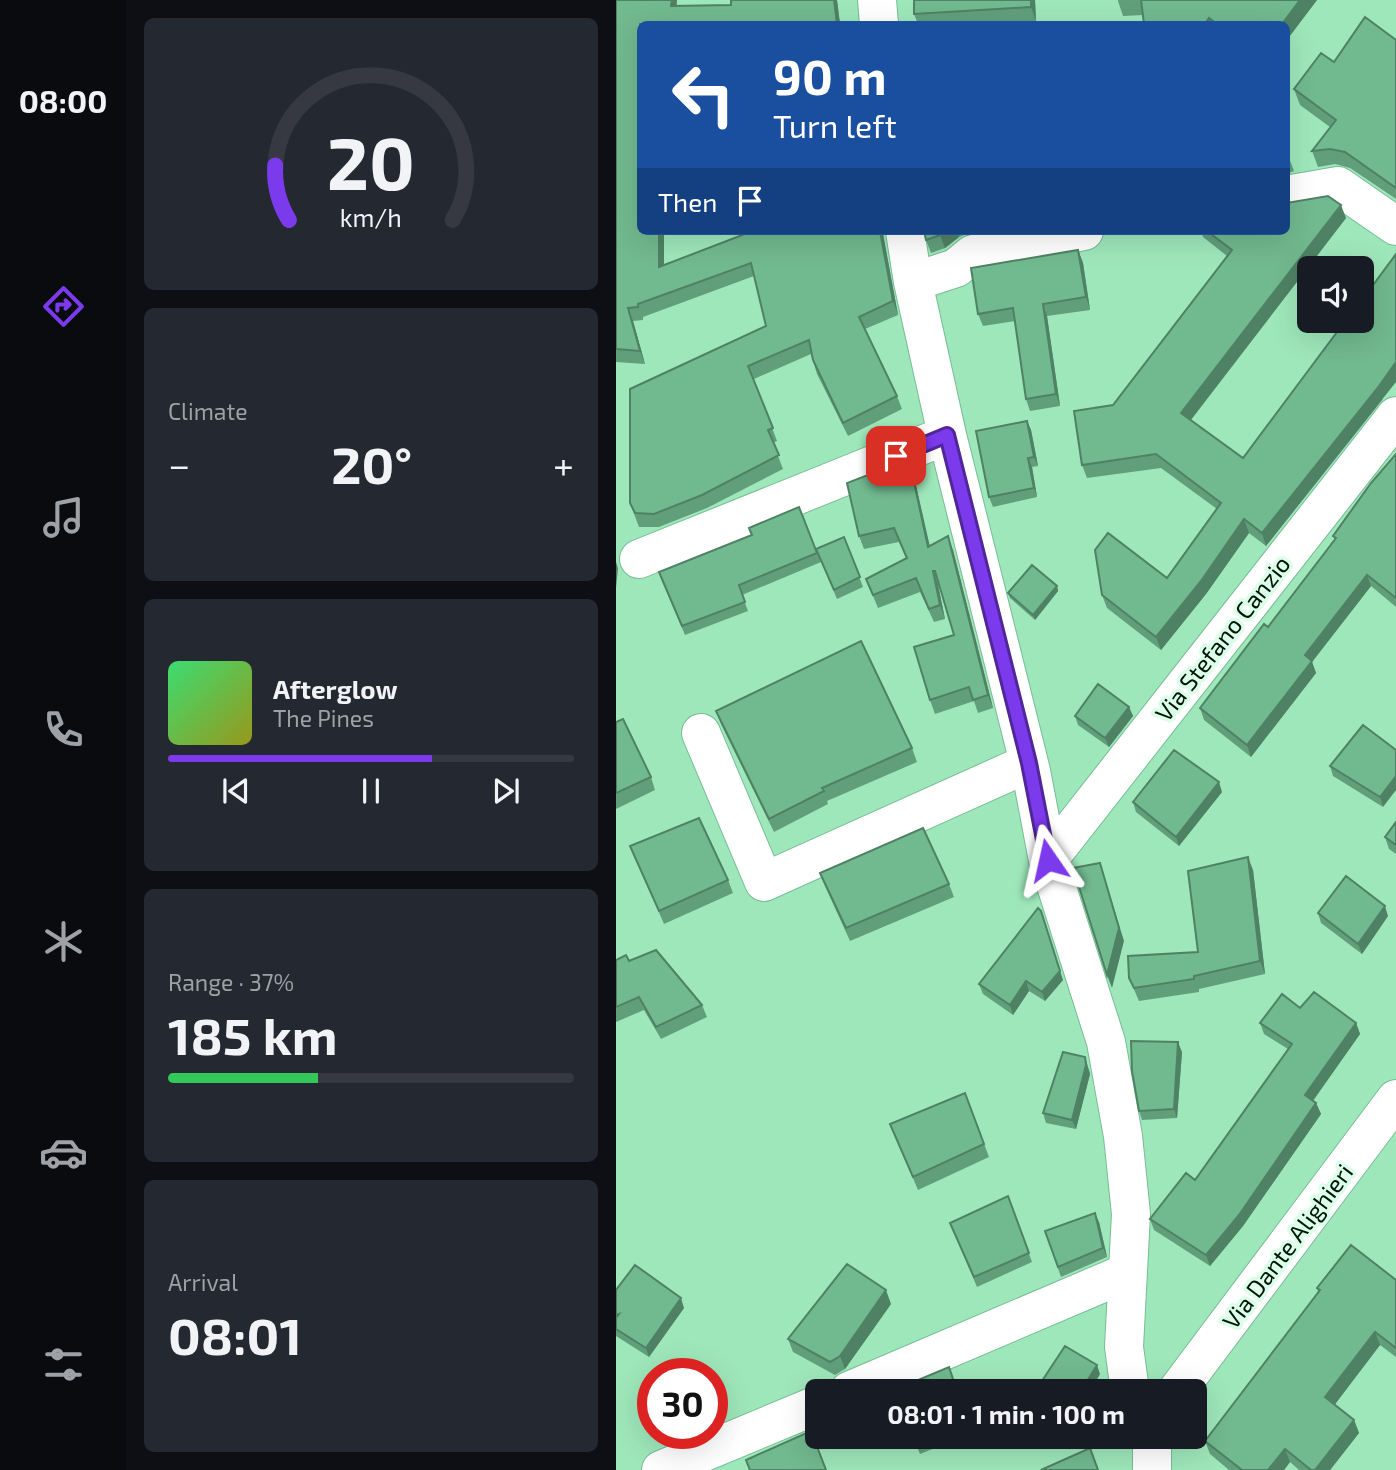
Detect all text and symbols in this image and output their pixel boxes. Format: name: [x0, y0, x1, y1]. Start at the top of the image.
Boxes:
text: 90 m: [773, 46, 887, 105]
icon: left: [658, 49, 749, 140]
text: 08:00: [19, 81, 107, 119]
text: Turn left: [773, 106, 897, 144]
text: 20: [327, 118, 415, 206]
icon: arrive: [731, 182, 769, 220]
text: Then: [658, 186, 717, 217]
text: km/h: [340, 202, 402, 232]
map controls: [1297, 256, 1374, 333]
button: sound: [1297, 256, 1374, 333]
icon: directions: [39, 282, 88, 331]
text: Climate: [168, 397, 248, 425]
pin: [866, 426, 926, 486]
text: 20°: [331, 432, 412, 494]
icon: arrive: [877, 437, 915, 475]
text: −: [168, 441, 190, 487]
text: +: [553, 441, 574, 487]
icon: music: [39, 493, 88, 542]
street label: Via Stefano Canzio: [1148, 549, 1296, 727]
text: Afterglow: [273, 673, 398, 704]
text: The Pines: [273, 704, 374, 732]
icon: phone: [39, 705, 88, 754]
icon: previous: [217, 772, 255, 810]
icon: pause: [352, 772, 390, 810]
icon: next: [487, 772, 525, 810]
position arrow: [1011, 823, 1085, 897]
icon: climate: [39, 917, 88, 966]
text: Range · 37%: [168, 968, 294, 996]
text: 185 km: [168, 1003, 338, 1065]
icon: car: [39, 1128, 88, 1177]
street label: Via Dante Alighieri: [1216, 1158, 1358, 1334]
text: Arrival: [168, 1268, 238, 1296]
text: 08:01: [168, 1303, 302, 1365]
icon: filters: [39, 1340, 88, 1389]
speed limit sign: 30: [637, 1358, 728, 1449]
text: 08:01 · 1 min · 100 m: [887, 1398, 1125, 1429]

